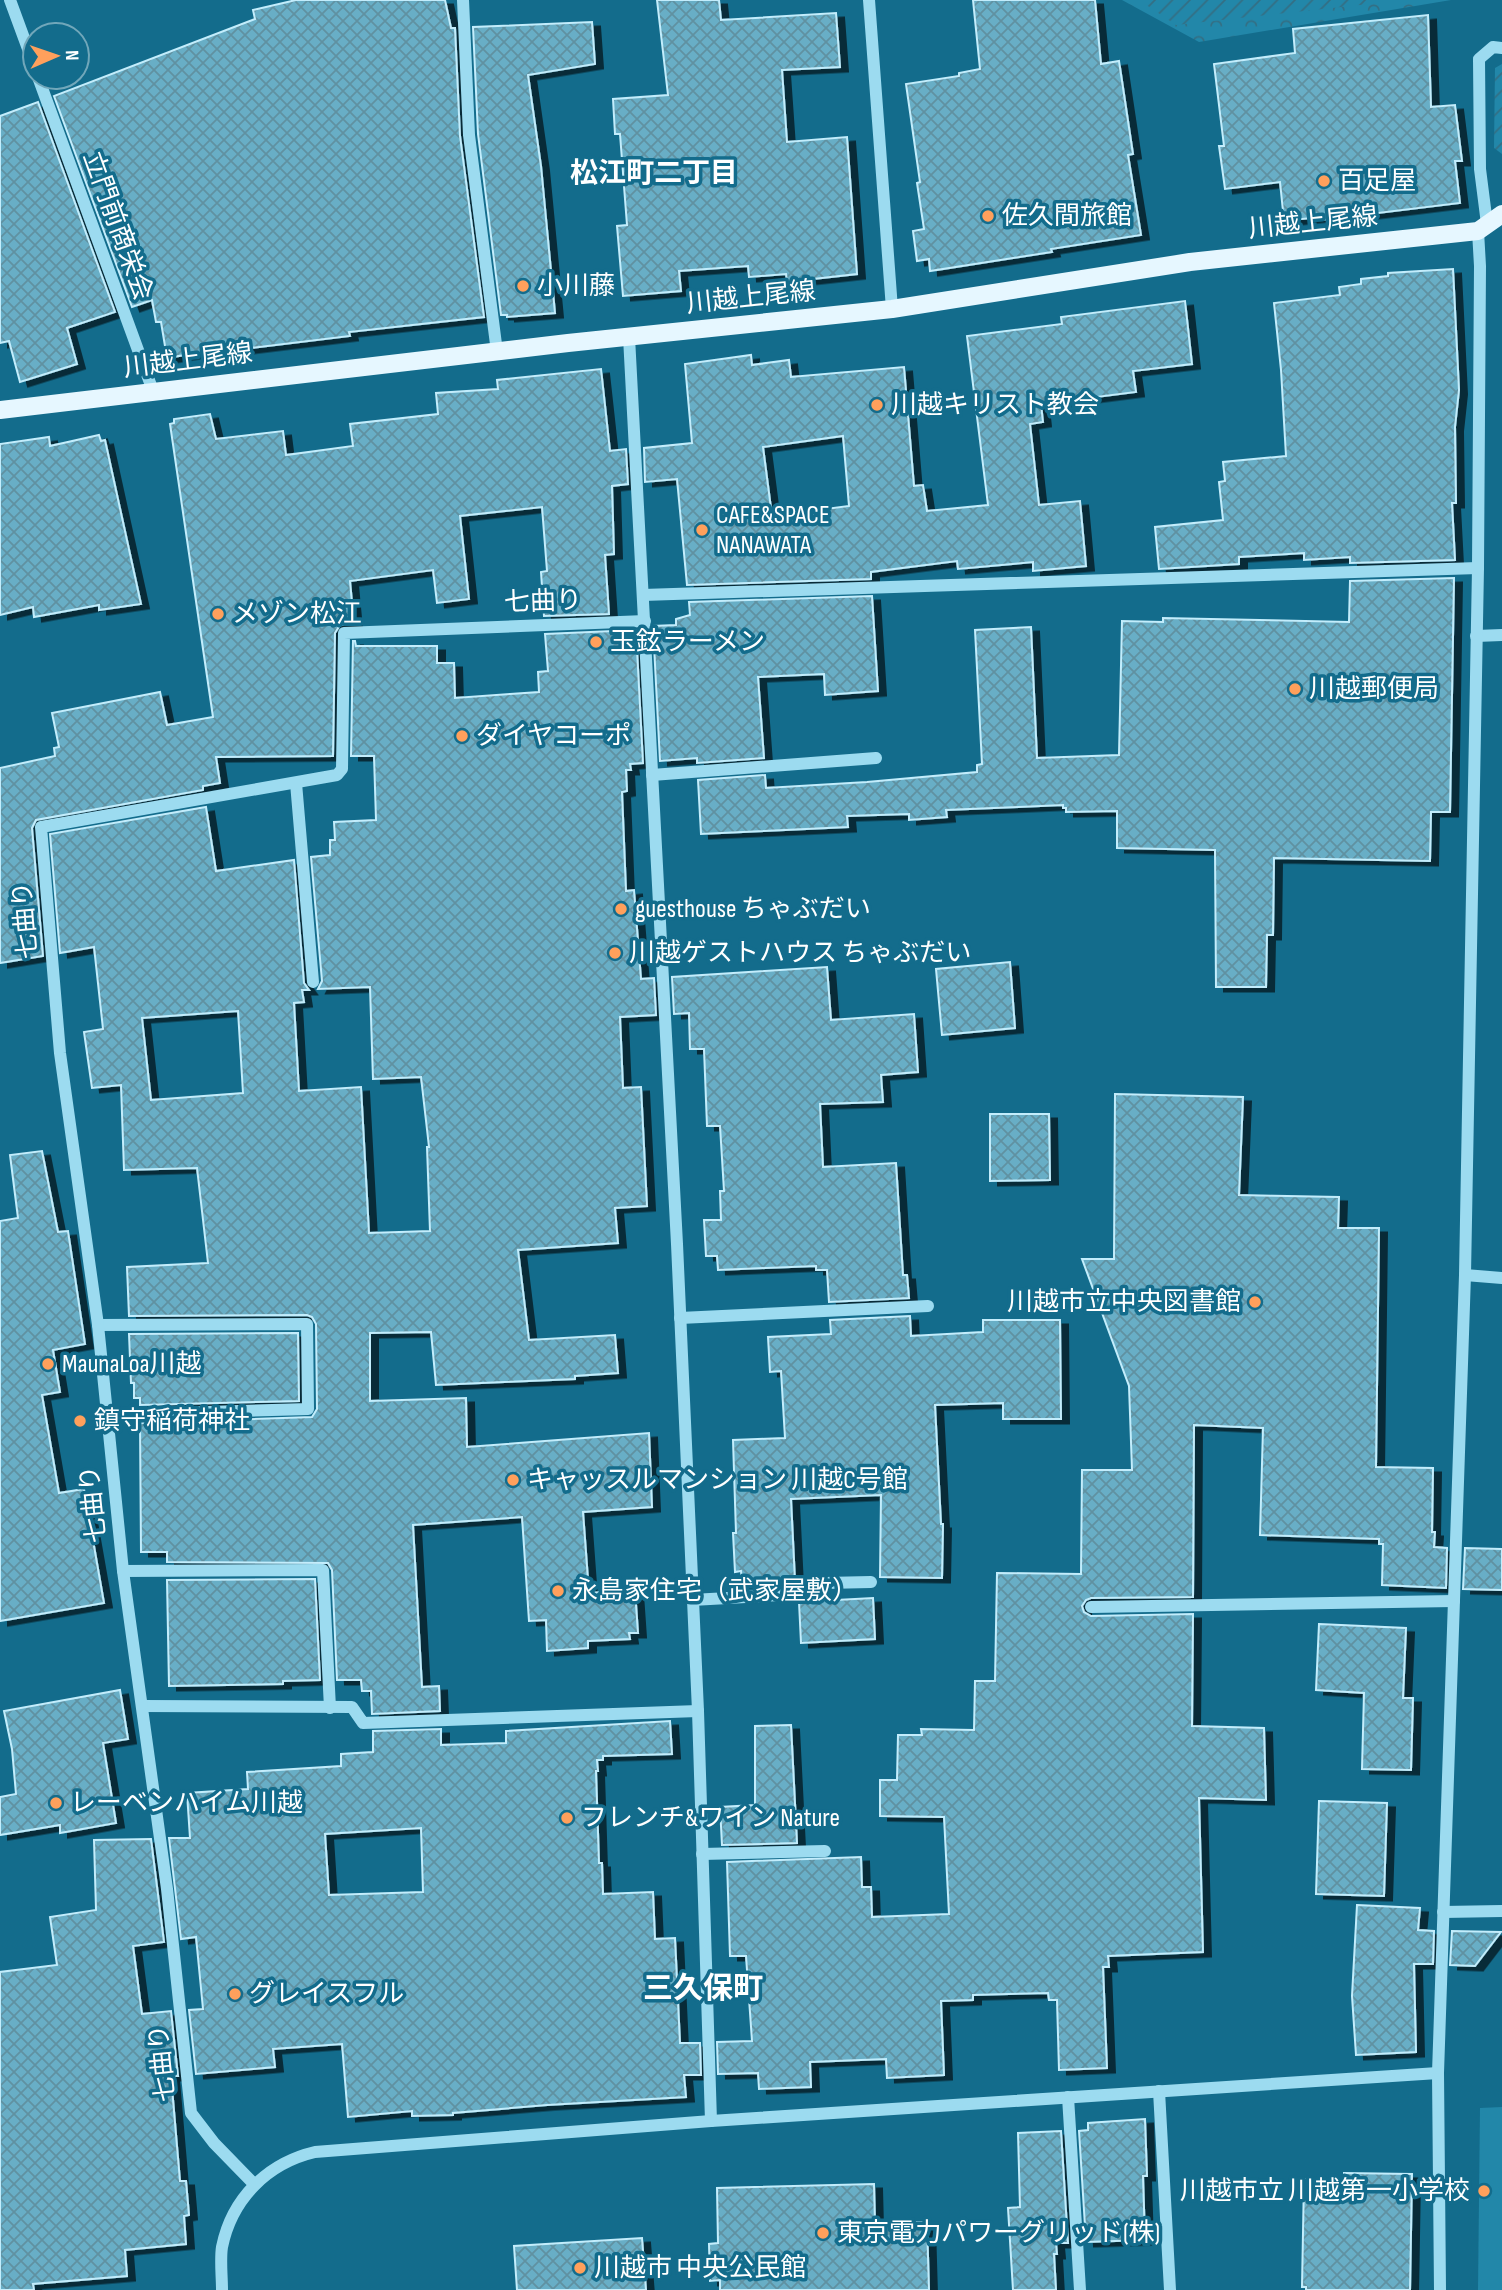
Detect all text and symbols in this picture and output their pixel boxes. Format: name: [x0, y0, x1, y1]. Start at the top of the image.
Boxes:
north arrow: [21, 21, 91, 91]
text: N: [60, 50, 83, 61]
street label: 立門前商栄会: [76, 147, 158, 305]
district label: 松江町二丁目: [570, 157, 738, 190]
place label: 百足屋: [1338, 166, 1416, 197]
marker: 百足屋: [1316, 173, 1332, 189]
place label: 佐久間旅館: [1002, 201, 1132, 232]
street label: 川越上尾線: [1247, 201, 1379, 245]
marker: 佐久間旅館: [980, 208, 996, 224]
place label: 小川藤: [537, 271, 615, 302]
street label: 川越上尾線: [685, 276, 817, 320]
marker: 小川藤: [515, 278, 531, 294]
street label: 川越上尾線: [122, 338, 254, 384]
place label: 川越キリスト教会: [891, 390, 1099, 421]
marker: 川越キリスト教会: [869, 397, 885, 413]
place label: CAFE&SPACE NANAWATA: [716, 500, 830, 561]
marker: CAFE&SPACE NANAWATA: [694, 522, 710, 538]
street label: 七曲り: [503, 585, 583, 619]
place label: メゾン松江: [232, 599, 362, 630]
marker: メゾン松江: [210, 606, 226, 622]
place label: 玉鉉ラーメン: [610, 627, 765, 658]
marker: 玉鉉ラーメン: [588, 634, 604, 650]
place label: 川越郵便局: [1309, 674, 1439, 705]
marker: 川越郵便局: [1287, 681, 1303, 697]
place label: ダイヤコーポ: [476, 721, 631, 752]
marker: ダイヤコーポ: [454, 728, 470, 744]
street label: 七曲り: [7, 880, 45, 960]
place label: guesthouse ちゃぶだい: [635, 894, 871, 925]
marker: guesthouse ちゃぶだい: [613, 901, 629, 917]
place label: 川越ゲストハウス ちゃぶだい: [629, 938, 971, 969]
marker: 川越ゲストハウス ちゃぶだい: [607, 945, 623, 961]
place label: 川越市立中央図書館: [1007, 1287, 1241, 1318]
marker: 川越市立中央図書館: [1247, 1294, 1263, 1310]
place label: MaunaLoa川越: [62, 1349, 202, 1380]
marker: MaunaLoa川越: [40, 1356, 56, 1372]
place label: 鎮守稲荷神社: [94, 1406, 250, 1437]
marker: 鎮守稲荷神社: [72, 1413, 88, 1429]
street label: 七曲り: [75, 1464, 113, 1544]
place label: キャッスルマンション 川越C号館: [527, 1465, 908, 1496]
marker: キャッスルマンション 川越C号館: [505, 1472, 521, 1488]
place label: 永島家住宅（武家屋敷）: [572, 1576, 858, 1607]
marker: 永島家住宅（武家屋敷）: [550, 1583, 566, 1599]
place label: レーベンハイム川越: [70, 1788, 303, 1819]
marker: レーベンハイム川越: [48, 1795, 64, 1811]
place label: フレンチ&ワイン Nature: [581, 1803, 840, 1834]
marker: フレンチ&ワイン Nature: [559, 1810, 575, 1826]
district label: 三久保町: [643, 1971, 763, 2007]
place label: グレイスフル: [249, 1979, 404, 2010]
marker: グレイスフル: [227, 1986, 243, 2002]
street label: 七曲り: [144, 2023, 182, 2103]
place label: 川越市立 川越第一小学校: [1180, 2176, 1470, 2207]
marker: 川越市立 川越第一小学校: [1476, 2183, 1492, 2199]
place label: 東京電力パワーグリッド(株): [837, 2218, 1160, 2249]
marker: 東京電力パワーグリッド(株): [815, 2225, 831, 2241]
place label: 川越市 中央公民館: [594, 2253, 806, 2284]
marker: 川越市 中央公民館: [572, 2260, 588, 2276]

